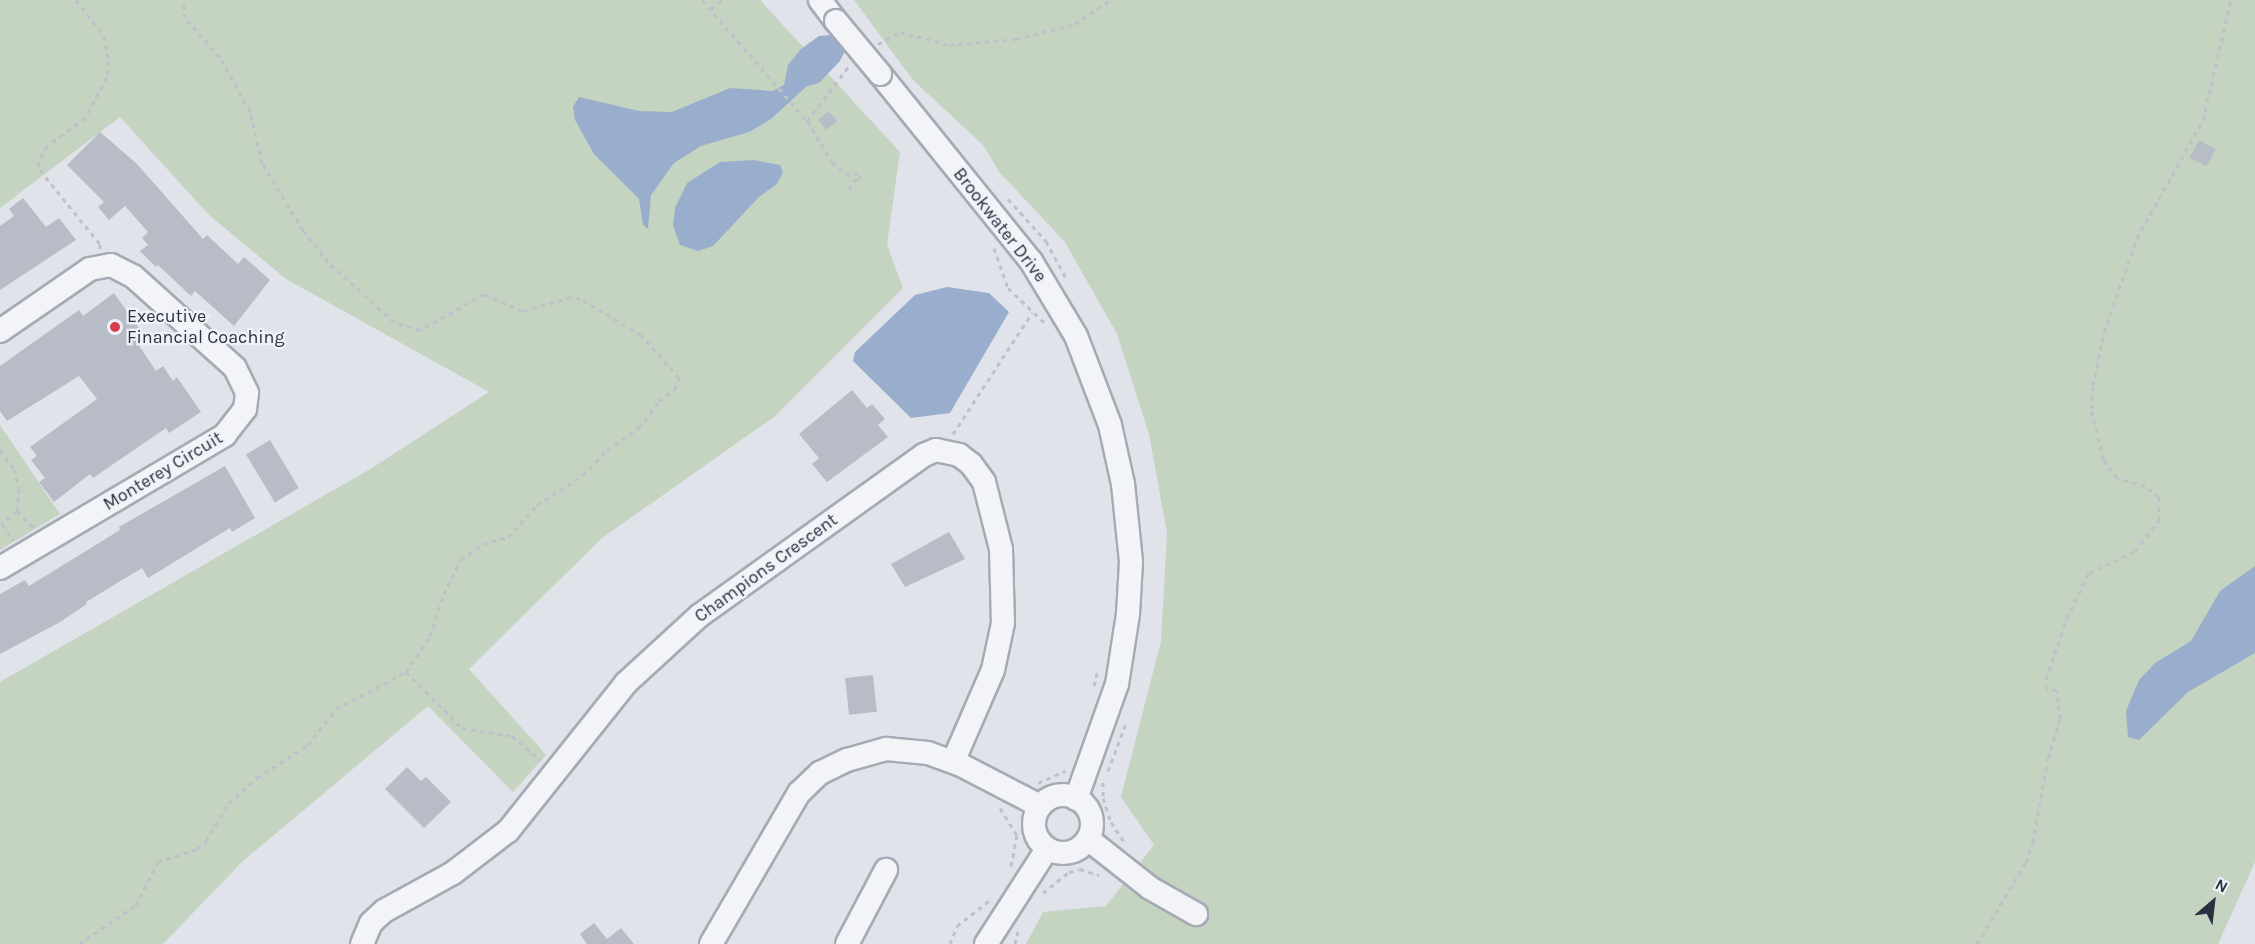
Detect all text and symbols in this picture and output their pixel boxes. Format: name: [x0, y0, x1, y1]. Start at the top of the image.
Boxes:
street label: Brookwater Drive: [949, 163, 1051, 287]
place label: Executive Financial Coaching: [127, 306, 285, 348]
marker: Executive Financial Coaching: [108, 320, 122, 334]
street label: Monterey Circuit: [99, 427, 227, 515]
street label: Champions Crescent: [690, 509, 842, 627]
north arrow: [2183, 872, 2243, 932]
text: N: [2212, 875, 2231, 897]

